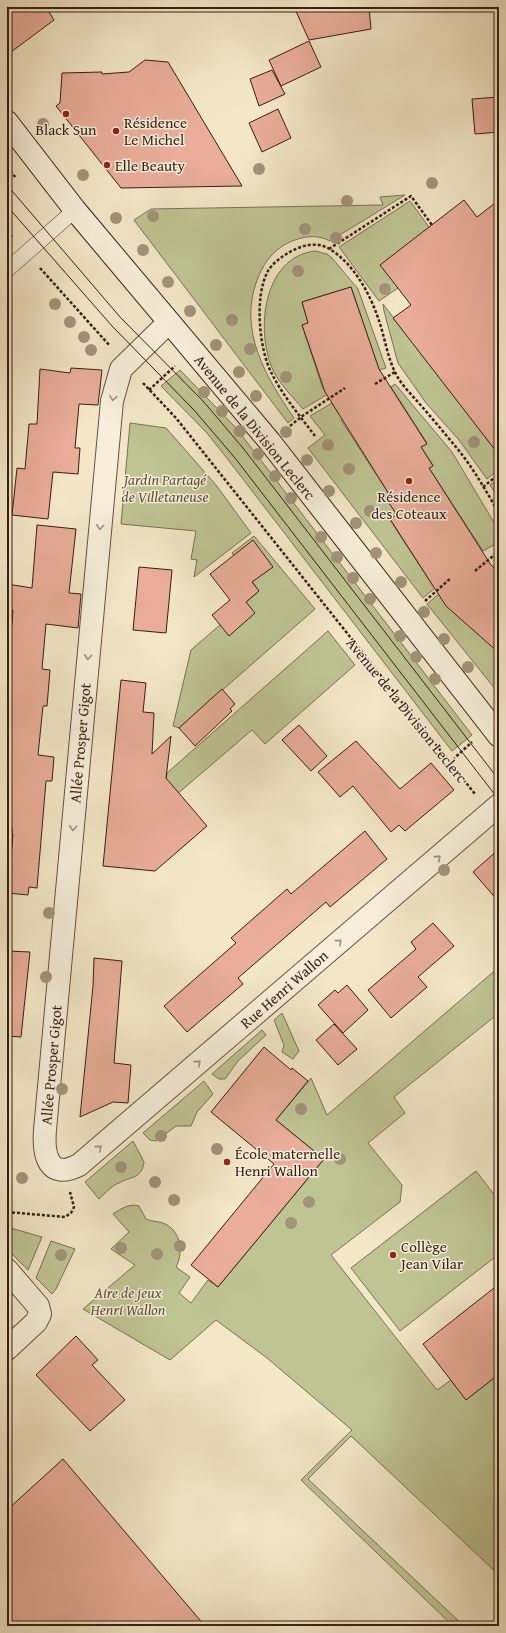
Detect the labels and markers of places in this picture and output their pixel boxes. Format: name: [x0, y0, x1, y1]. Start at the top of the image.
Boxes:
marker: Black Sun: [61, 109, 71, 119]
place label: Résidence Le Michel: [124, 112, 187, 150]
place label: Black Sun: [35, 119, 97, 140]
marker: Résidence Le Michel: [111, 126, 121, 136]
place label: Elle Beauty: [115, 155, 185, 176]
marker: Elle Beauty: [102, 160, 112, 170]
marker: Résidence des Coteaux: [404, 476, 414, 486]
place label: Résidence des Coteaux: [371, 486, 447, 524]
place label: École maternelle Henri Wallon: [235, 1143, 340, 1181]
marker: École maternelle Henri Wallon: [222, 1157, 232, 1167]
place label: Collège Jean Vilar: [399, 1236, 463, 1274]
marker: Collège Jean Vilar: [388, 1250, 398, 1260]

